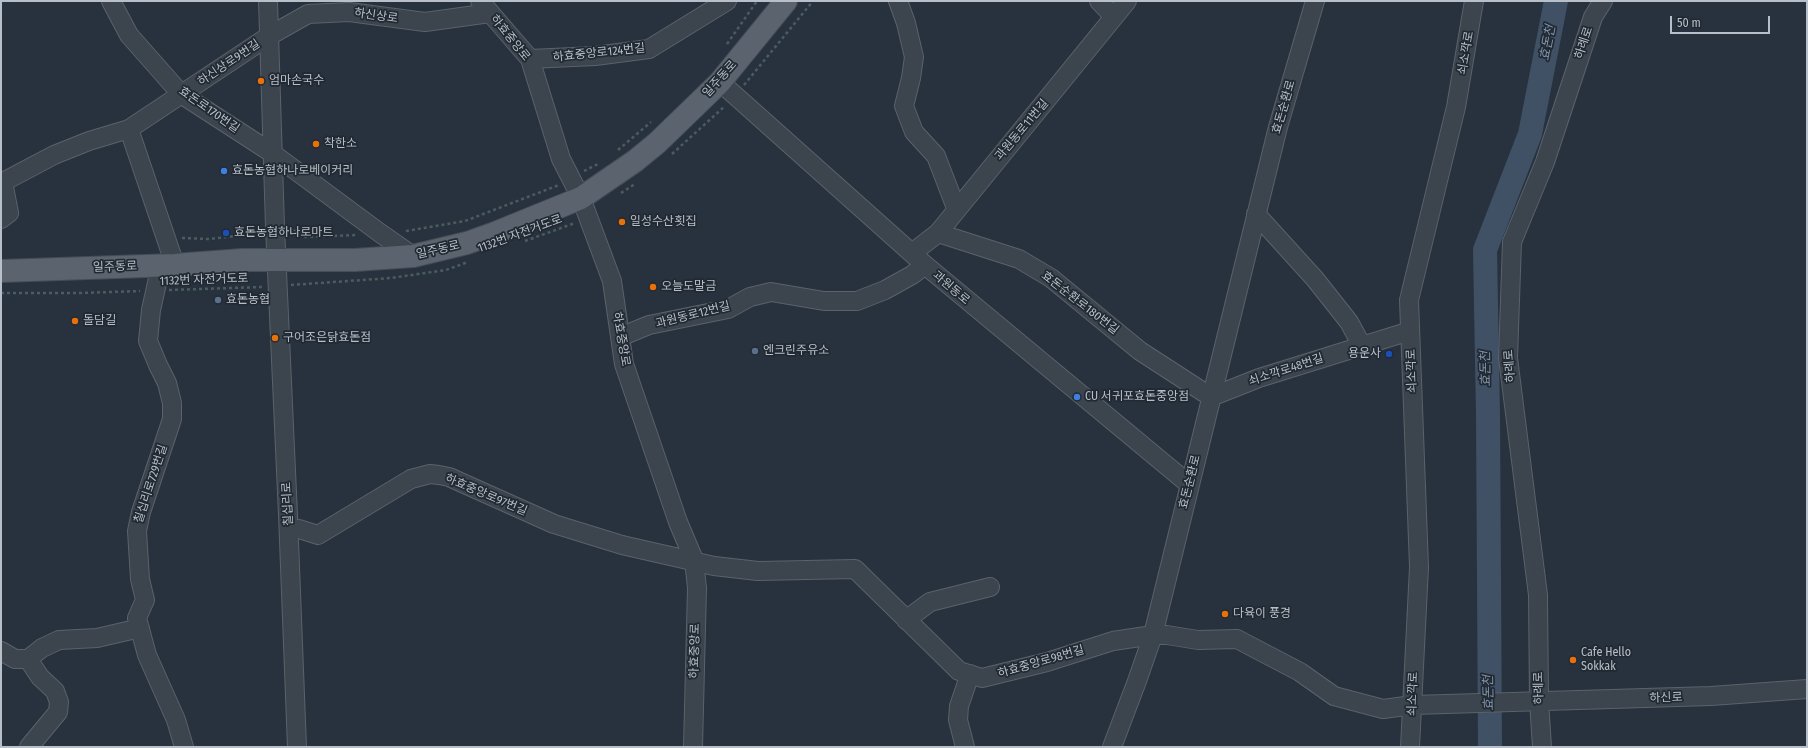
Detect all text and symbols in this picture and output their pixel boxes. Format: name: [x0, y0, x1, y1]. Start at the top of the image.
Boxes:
street label: 하신상로: [353, 6, 399, 26]
scale bar: [1672, 8, 1772, 34]
street label: 하효중앙로: [487, 12, 533, 64]
text: 50 m: [1677, 16, 1701, 30]
water label: 효돈천: [1537, 24, 1559, 62]
street label: 하례로: [1572, 25, 1596, 61]
street label: 쇠소깍로: [1455, 30, 1477, 76]
street label: 하신상로9번길: [195, 37, 263, 89]
street label: 하효중앙로124번길: [552, 41, 646, 65]
street label: 일주동로: [700, 58, 740, 100]
place label: 엄마손국수: [269, 74, 324, 88]
marker: 엄마손국수: [256, 76, 266, 86]
street label: 효돈순환로: [1269, 78, 1299, 136]
street label: 효돈로170번길: [176, 84, 242, 136]
street label: 과원동로11번길: [992, 96, 1052, 164]
place label: 착한소: [324, 137, 357, 151]
marker: 착한소: [311, 139, 321, 149]
place label: 효돈농협하나로베이커리: [232, 164, 353, 178]
marker: 효돈농협하나로베이커리: [219, 166, 229, 176]
street label: 1132번 자전거도로: [476, 212, 564, 256]
place label: 일성수산횟집: [630, 215, 696, 229]
marker: 일성수산횟집: [617, 217, 627, 227]
place label: 효돈농협하나로마트: [234, 226, 333, 240]
marker: 효돈농협하나로마트: [221, 228, 231, 238]
street label: 일주동로: [415, 238, 461, 262]
street label: 일주동로: [93, 259, 137, 275]
street label: 과원동로: [929, 268, 973, 308]
street label: 효돈순환로180번길: [1038, 268, 1122, 338]
street label: 1132번 자전거도로: [159, 271, 249, 289]
place label: 오늘도말금: [661, 280, 716, 294]
marker: 오늘도말금: [648, 282, 658, 292]
place label: 효돈농협: [226, 293, 270, 307]
marker: 효돈농협: [213, 295, 223, 305]
street label: 과원동로12번길: [654, 299, 732, 331]
street label: 하효중앙로: [609, 311, 633, 367]
place label: 돌담길: [83, 314, 116, 328]
marker: 돌담길: [70, 316, 80, 326]
place label: 구어조은닭효돈점: [283, 331, 371, 345]
marker: 구어조은닭효돈점: [270, 333, 280, 343]
place label: 엔크린주유소: [763, 344, 829, 358]
marker: 엔크린주유소: [750, 346, 760, 356]
place label: 용운사: [1348, 347, 1381, 361]
marker: 용운사: [1384, 349, 1394, 359]
street label: 쇠소깍로: [1404, 349, 1420, 393]
street label: 하례로: [1502, 349, 1518, 383]
street label: 쇠소깍로48번길: [1247, 351, 1325, 389]
water label: 효돈천: [1478, 351, 1494, 387]
place label: CU 서귀포효돈중앙점: [1085, 390, 1189, 404]
marker: CU 서귀포효돈중앙점: [1072, 392, 1082, 402]
street label: 칠십리로729번길: [131, 443, 171, 525]
street label: 효돈순환로: [1176, 453, 1204, 511]
street label: 하효중앙로97번길: [443, 471, 529, 519]
street label: 칠십리로: [280, 482, 296, 526]
place label: 다육이 풍경: [1233, 607, 1291, 621]
marker: 다육이 풍경: [1220, 609, 1230, 619]
street label: 하효중앙로: [687, 623, 703, 679]
street label: 하효중앙로98번길: [996, 643, 1086, 681]
place label: Cafe Hello Sokkak: [1581, 646, 1631, 674]
marker: Cafe Hello Sokkak: [1568, 655, 1578, 665]
street label: 하례로: [1532, 671, 1546, 705]
street label: 쇠소깍로: [1405, 672, 1421, 716]
water label: 효돈천: [1481, 675, 1497, 711]
street label: 하신로: [1649, 690, 1683, 706]

